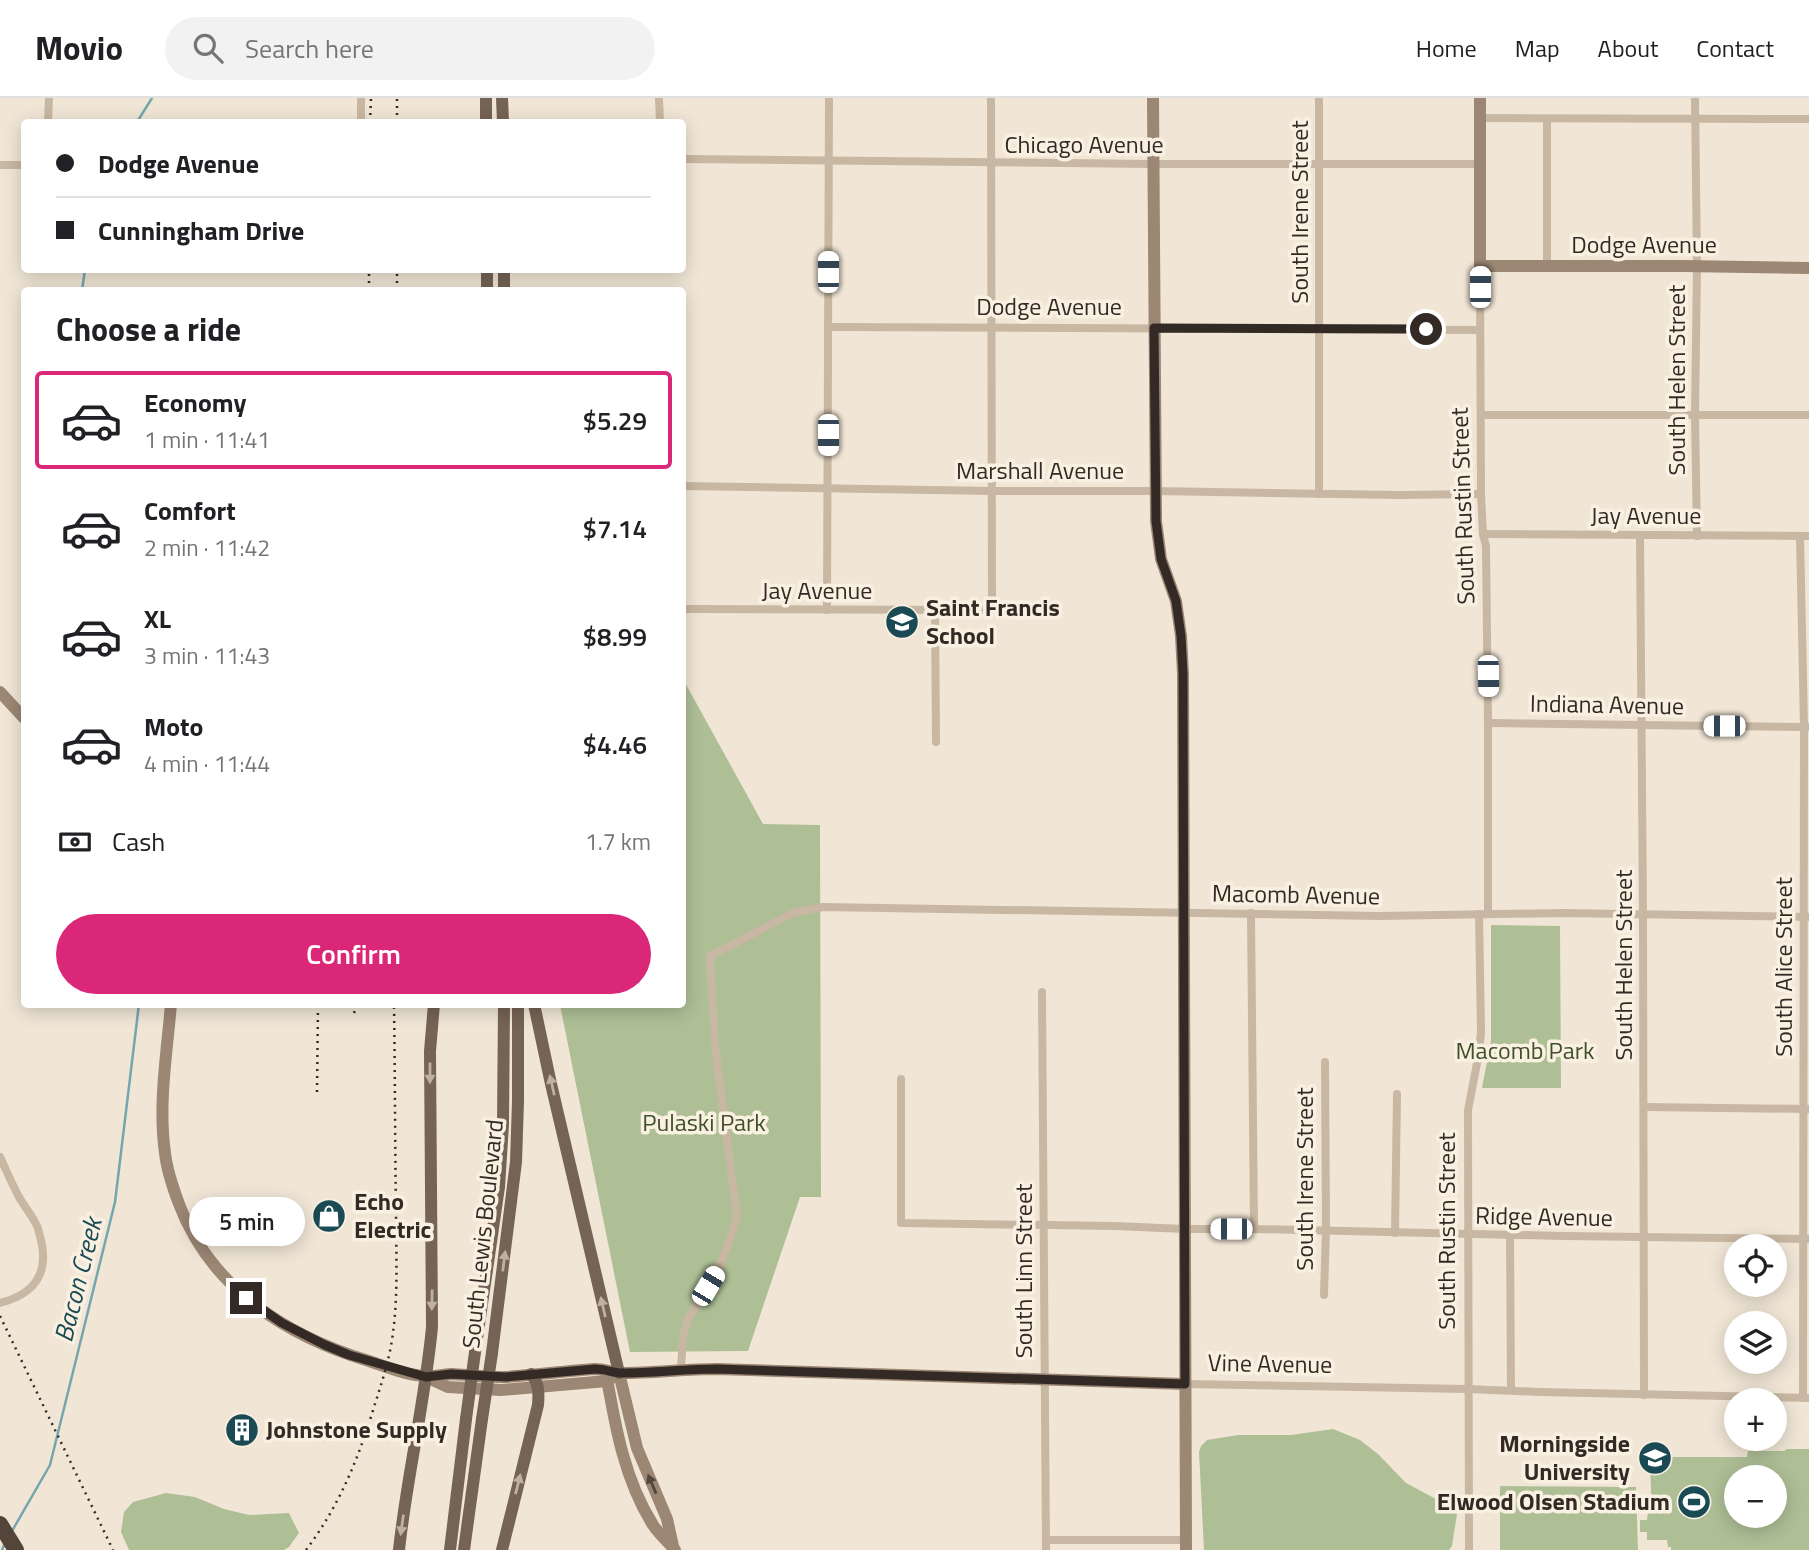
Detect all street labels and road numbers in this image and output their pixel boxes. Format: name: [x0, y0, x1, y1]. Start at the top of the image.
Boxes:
street label: South Irene Street: [1281, 120, 1317, 304]
street label: Chicago Avenue: [1004, 126, 1164, 162]
street label: Dodge Avenue: [1571, 226, 1717, 262]
street label: South Helen Street: [1658, 284, 1694, 475]
street label: Dodge Avenue: [976, 288, 1122, 324]
street label: South Rustin Street: [1441, 406, 1483, 605]
street label: Marshall Avenue: [956, 452, 1124, 488]
street label: Jay Avenue: [1591, 497, 1701, 533]
street label: Jay Avenue: [762, 572, 872, 608]
street label: Indiana Avenue: [1530, 685, 1684, 723]
street label: South Helen Street: [1605, 869, 1641, 1060]
street label: Macomb Avenue: [1212, 875, 1380, 913]
street label: South Alice Street: [1765, 877, 1801, 1057]
street label: South Irene Street: [1286, 1087, 1322, 1271]
street label: South Lewis Boulevard: [452, 1118, 512, 1350]
street label: South Rustin Street: [1428, 1132, 1464, 1330]
street label: South Linn Street: [1005, 1183, 1041, 1358]
street label: Ridge Avenue: [1475, 1197, 1613, 1235]
street label: Vine Avenue: [1207, 1344, 1333, 1382]

